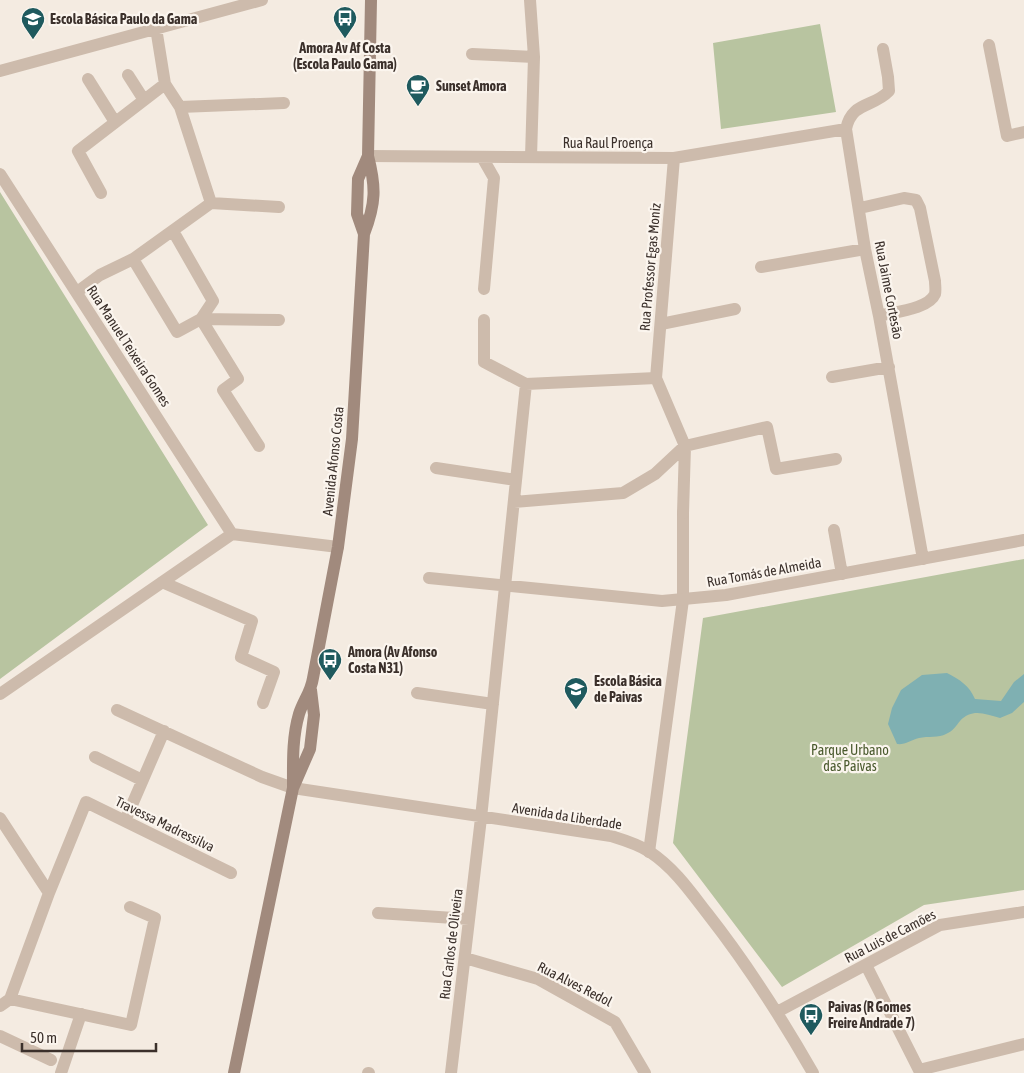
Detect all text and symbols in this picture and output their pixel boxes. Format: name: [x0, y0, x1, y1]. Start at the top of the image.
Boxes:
bus stop icon: Amora Av Af Costa (Escola Paulo Gama): [332, 5, 358, 39]
school or university icon: Escola Básica Paulo da Gama: [20, 6, 46, 40]
place label: Escola Básica Paulo da Gama: [50, 11, 198, 27]
place label: Amora Av Af Costa (Escola Paulo Gama): [293, 40, 397, 72]
cafe icon: Sunset Amora: [405, 73, 431, 107]
place label: Sunset Amora: [436, 78, 507, 94]
street label: Rua Raul Proença: [563, 135, 653, 151]
street label: Rua Professor Egas Moniz: [636, 202, 664, 332]
street label: Rua Jaime Cortesão: [872, 239, 906, 341]
street label: Rua Manuel Teixeira Gomes: [84, 282, 174, 410]
street label: Avenida Afonso Costa: [319, 406, 347, 516]
street label: Rua Tomás de Almeida: [706, 554, 822, 590]
place label: Amora (Av Afonso Costa N31): [347, 644, 438, 676]
bus stop icon: Amora (Av Afonso Costa N31): [317, 647, 343, 681]
place label: Escola Básica de Paivas: [594, 673, 662, 705]
school or university icon: Escola Básica de Paivas: [563, 676, 589, 710]
park label: Parque Urbano das Paivas: [811, 742, 889, 774]
street label: Travessa Madressilva: [113, 793, 217, 855]
street label: Avenida da Liberdade: [511, 799, 623, 833]
street label: Rua Carlos de Oliveira: [436, 888, 466, 1000]
street label: Rua Luis de Camões: [842, 906, 938, 966]
street label: Rua Alves Redol: [535, 958, 615, 1010]
place label: Paivas (R Gomes Freire Andrade 7): [828, 999, 915, 1031]
bus stop icon: Paivas (R Gomes Freire Andrade 7): [798, 1002, 824, 1036]
scale bar: [22, 1020, 156, 1052]
text: 50 m: [30, 1029, 57, 1046]

